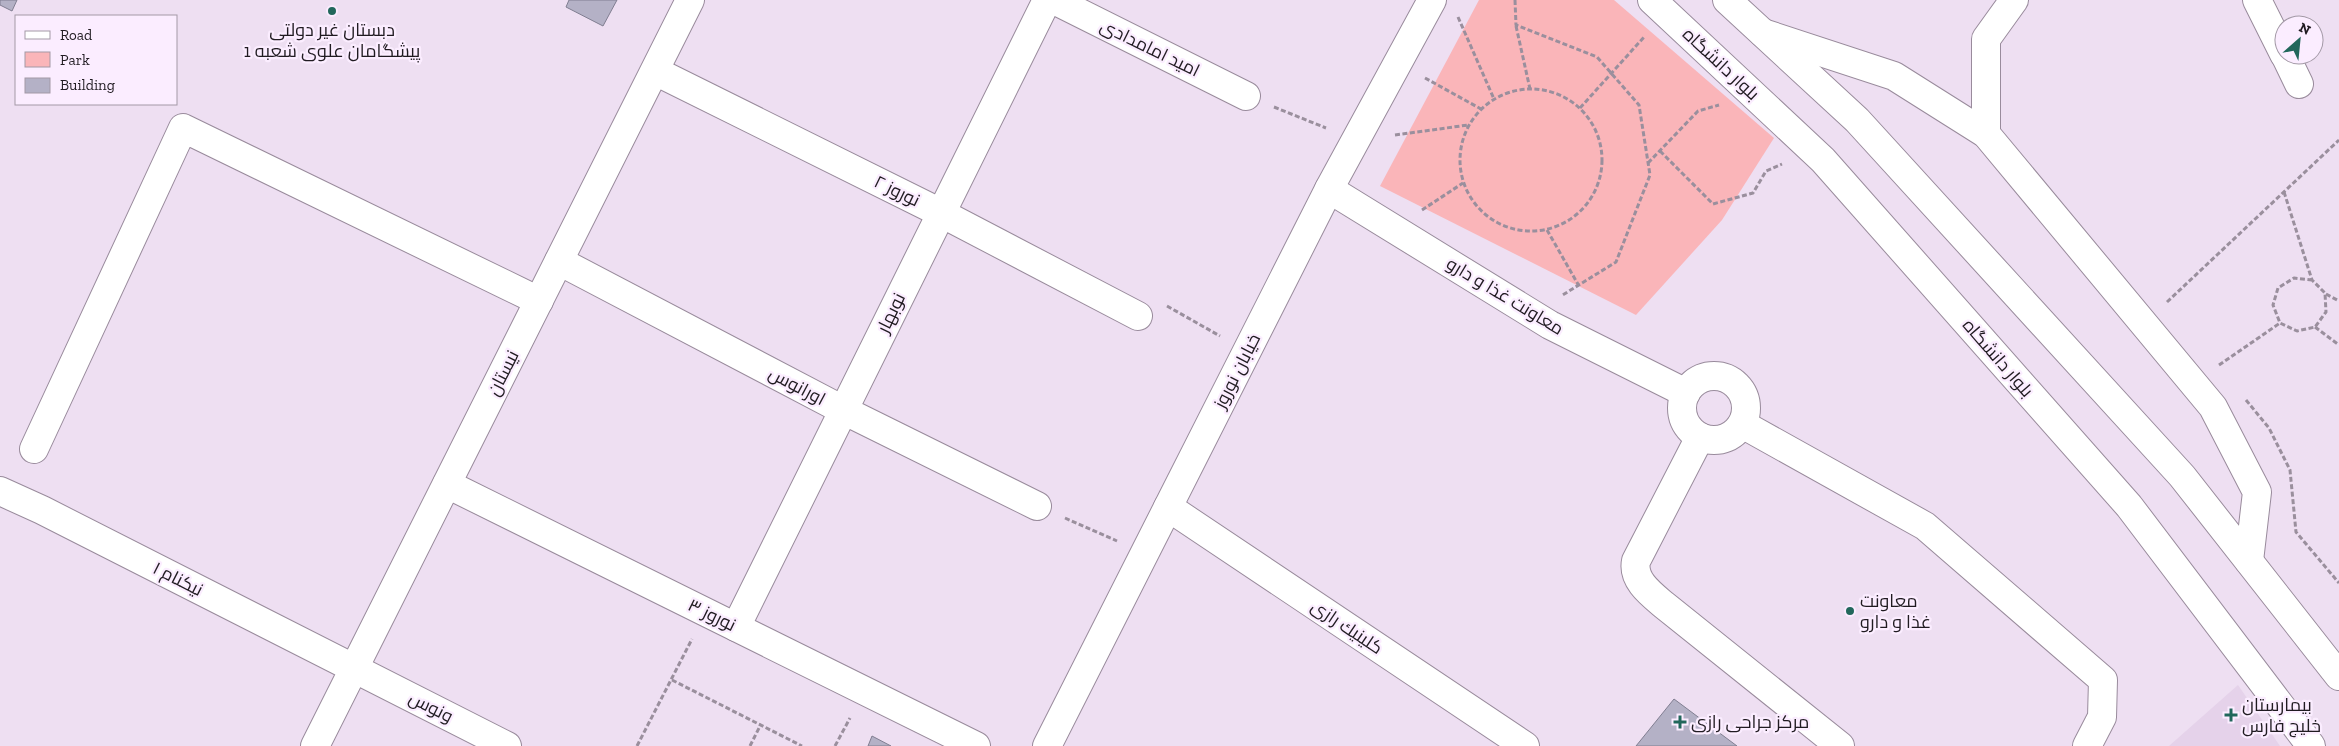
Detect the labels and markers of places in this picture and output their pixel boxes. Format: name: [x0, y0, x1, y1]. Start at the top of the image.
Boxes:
marker: دبستان غیر دولتی پیشگامان علوی شعبه 1: [326, 5, 338, 17]
place label: دبستان غیر دولتی پیشگامان علوی شعبه 1: [244, 19, 420, 63]
place label: معاونت غذا و دارو: [1860, 590, 1931, 633]
marker: معاونت غذا و دارو: [1844, 605, 1856, 617]
place label: بیمارستان خلیج فارس: [2242, 694, 2321, 738]
marker: بیمارستان خلیج فارس: [2224, 708, 2238, 722]
place label: مرکز جراحی رازی: [1691, 711, 1809, 733]
marker: مرکز جراحی رازی: [1673, 715, 1687, 729]

